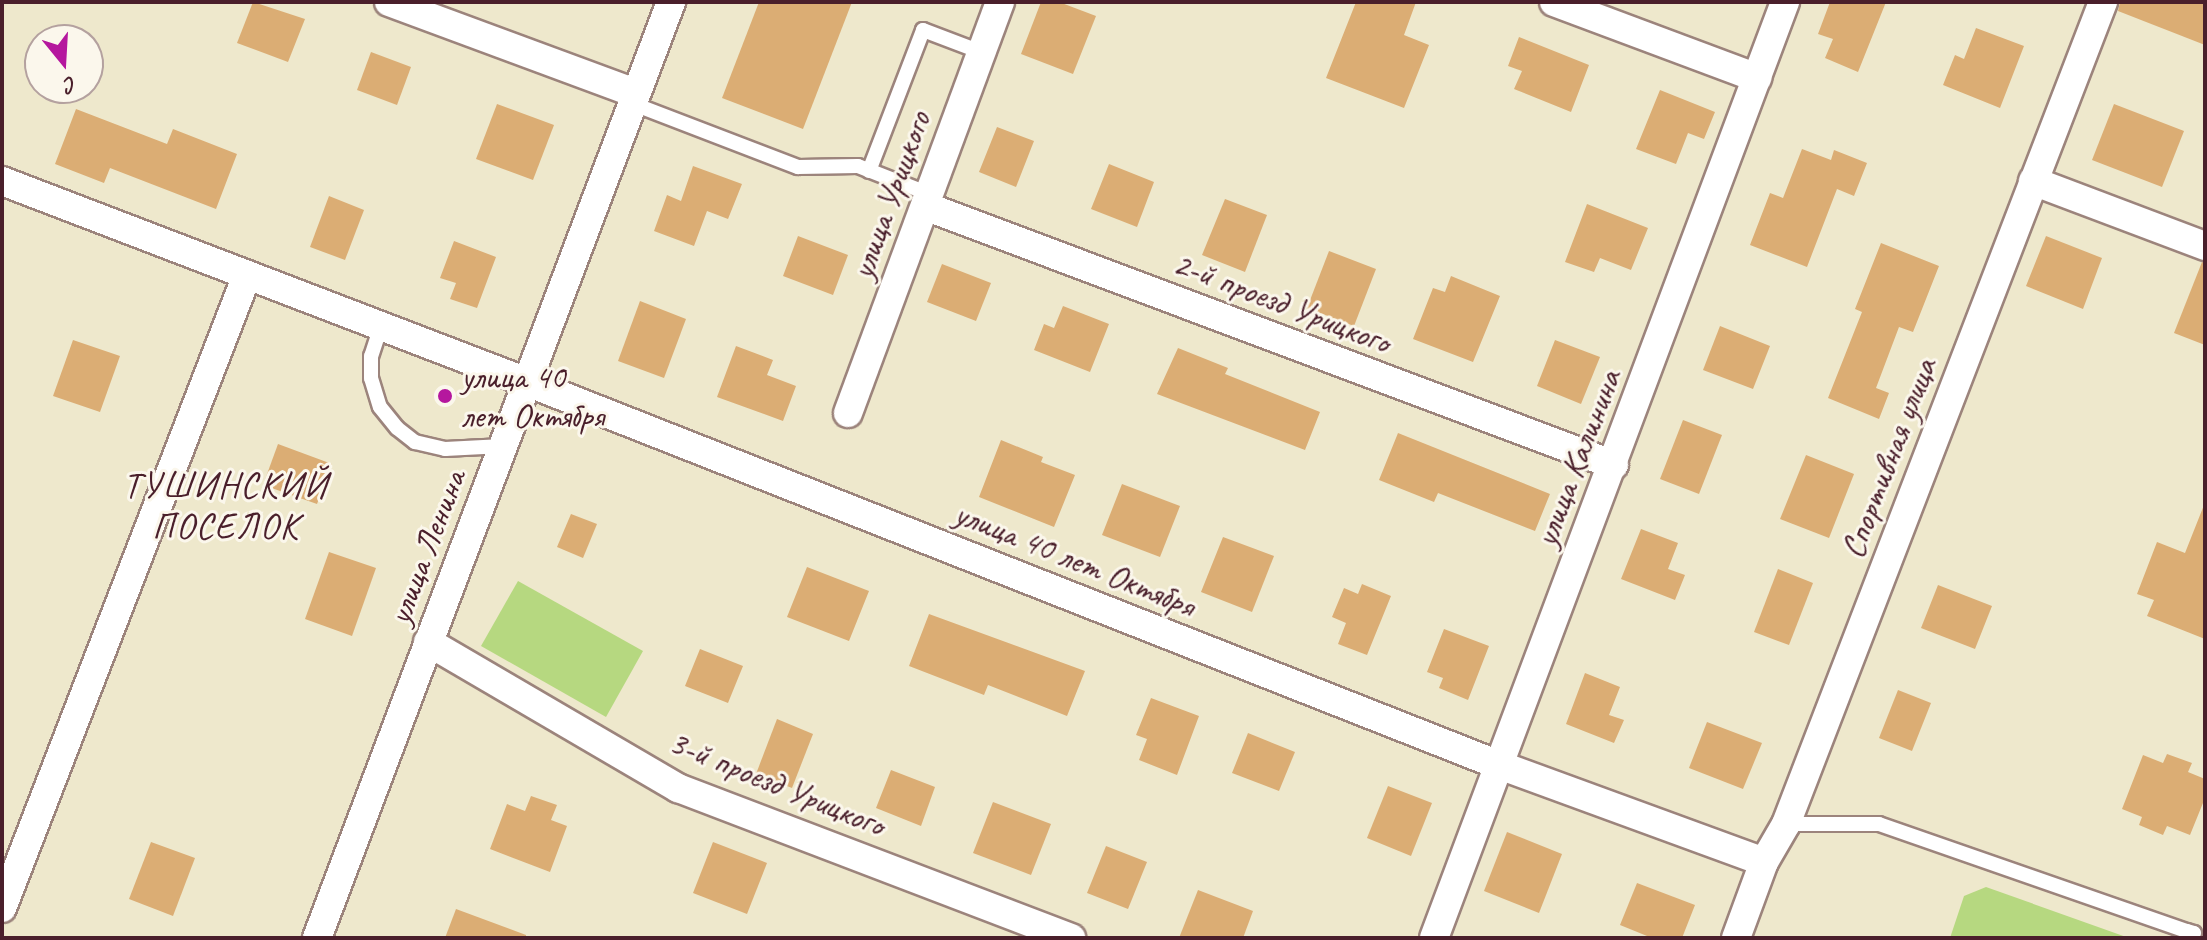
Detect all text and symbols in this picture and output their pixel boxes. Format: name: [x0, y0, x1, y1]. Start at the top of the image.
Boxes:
north arrow: [24, 24, 104, 104]
text: С: [61, 70, 80, 100]
street label: улица Урицкого: [841, 106, 939, 284]
street label: 2-й проезд Урицкого: [1168, 242, 1396, 362]
street label: Спортивная улица: [1831, 352, 1945, 564]
place label: улица 40 лет Октября: [461, 356, 609, 436]
street label: улица Калинина: [1524, 364, 1630, 552]
marker: улица 40 лет Октября: [436, 387, 454, 405]
district label: ТУШИНСКИЙ ПОСЕЛОК: [124, 463, 328, 548]
street label: улица Ленина: [378, 464, 474, 630]
street label: улица 40 лет Октября: [947, 491, 1203, 627]
street label: 3-й проезд Урицкого: [664, 721, 890, 845]

